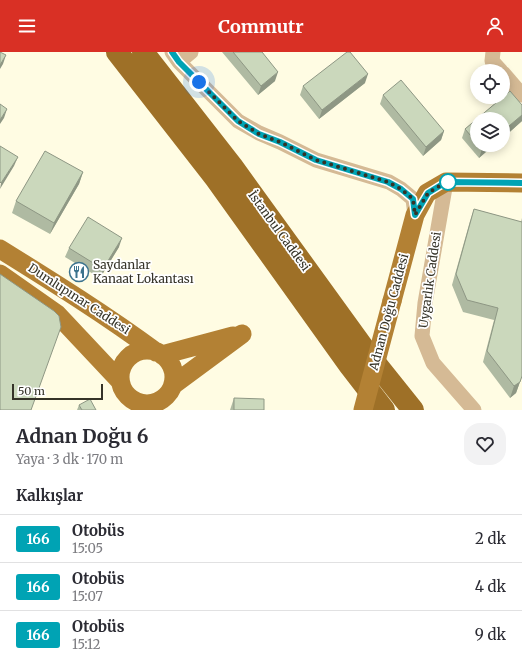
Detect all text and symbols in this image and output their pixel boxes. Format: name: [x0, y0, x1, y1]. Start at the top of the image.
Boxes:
icon: menu: [16, 15, 38, 37]
text: Commutr: [218, 15, 304, 38]
icon: person: [484, 15, 506, 37]
map controls: [470, 64, 510, 152]
button: locate: [470, 64, 510, 104]
your location: [189, 72, 209, 92]
button: layers: [470, 112, 510, 152]
unlabelled marker: [439, 173, 457, 191]
street label: İstanbul Caddesi: [245, 188, 314, 274]
street label: Uygarlık Caddesi: [415, 231, 444, 329]
street label: Adnan Doğu Caddesi: [365, 252, 411, 373]
place label: Saydanlar Kanaat Lokantası: [93, 257, 194, 286]
street label: Dumlupınar Caddesi: [26, 260, 133, 337]
restaurant icon: Saydanlar Kanaat Lokantası: [68, 261, 90, 283]
scale bar: [12, 382, 103, 401]
text: 50 m: [18, 384, 45, 398]
button: heart: [464, 423, 506, 465]
text: Adnan Doğu 6: [16, 424, 148, 448]
text: Yaya · 3 dk · 170 m: [16, 451, 123, 468]
text: Kalkışlar: [16, 486, 83, 505]
text: Otobüs: [72, 521, 124, 540]
text: 2 dk: [475, 529, 506, 548]
text: 166: [26, 530, 50, 548]
text: 15:05: [72, 540, 103, 557]
text: Otobüs: [72, 569, 124, 588]
text: 4 dk: [475, 577, 506, 596]
text: 166: [26, 578, 50, 596]
text: 15:07: [72, 588, 103, 605]
text: Otobüs: [72, 617, 124, 636]
text: 9 dk: [475, 625, 506, 644]
text: 166: [26, 626, 50, 644]
text: 15:12: [72, 636, 101, 653]

